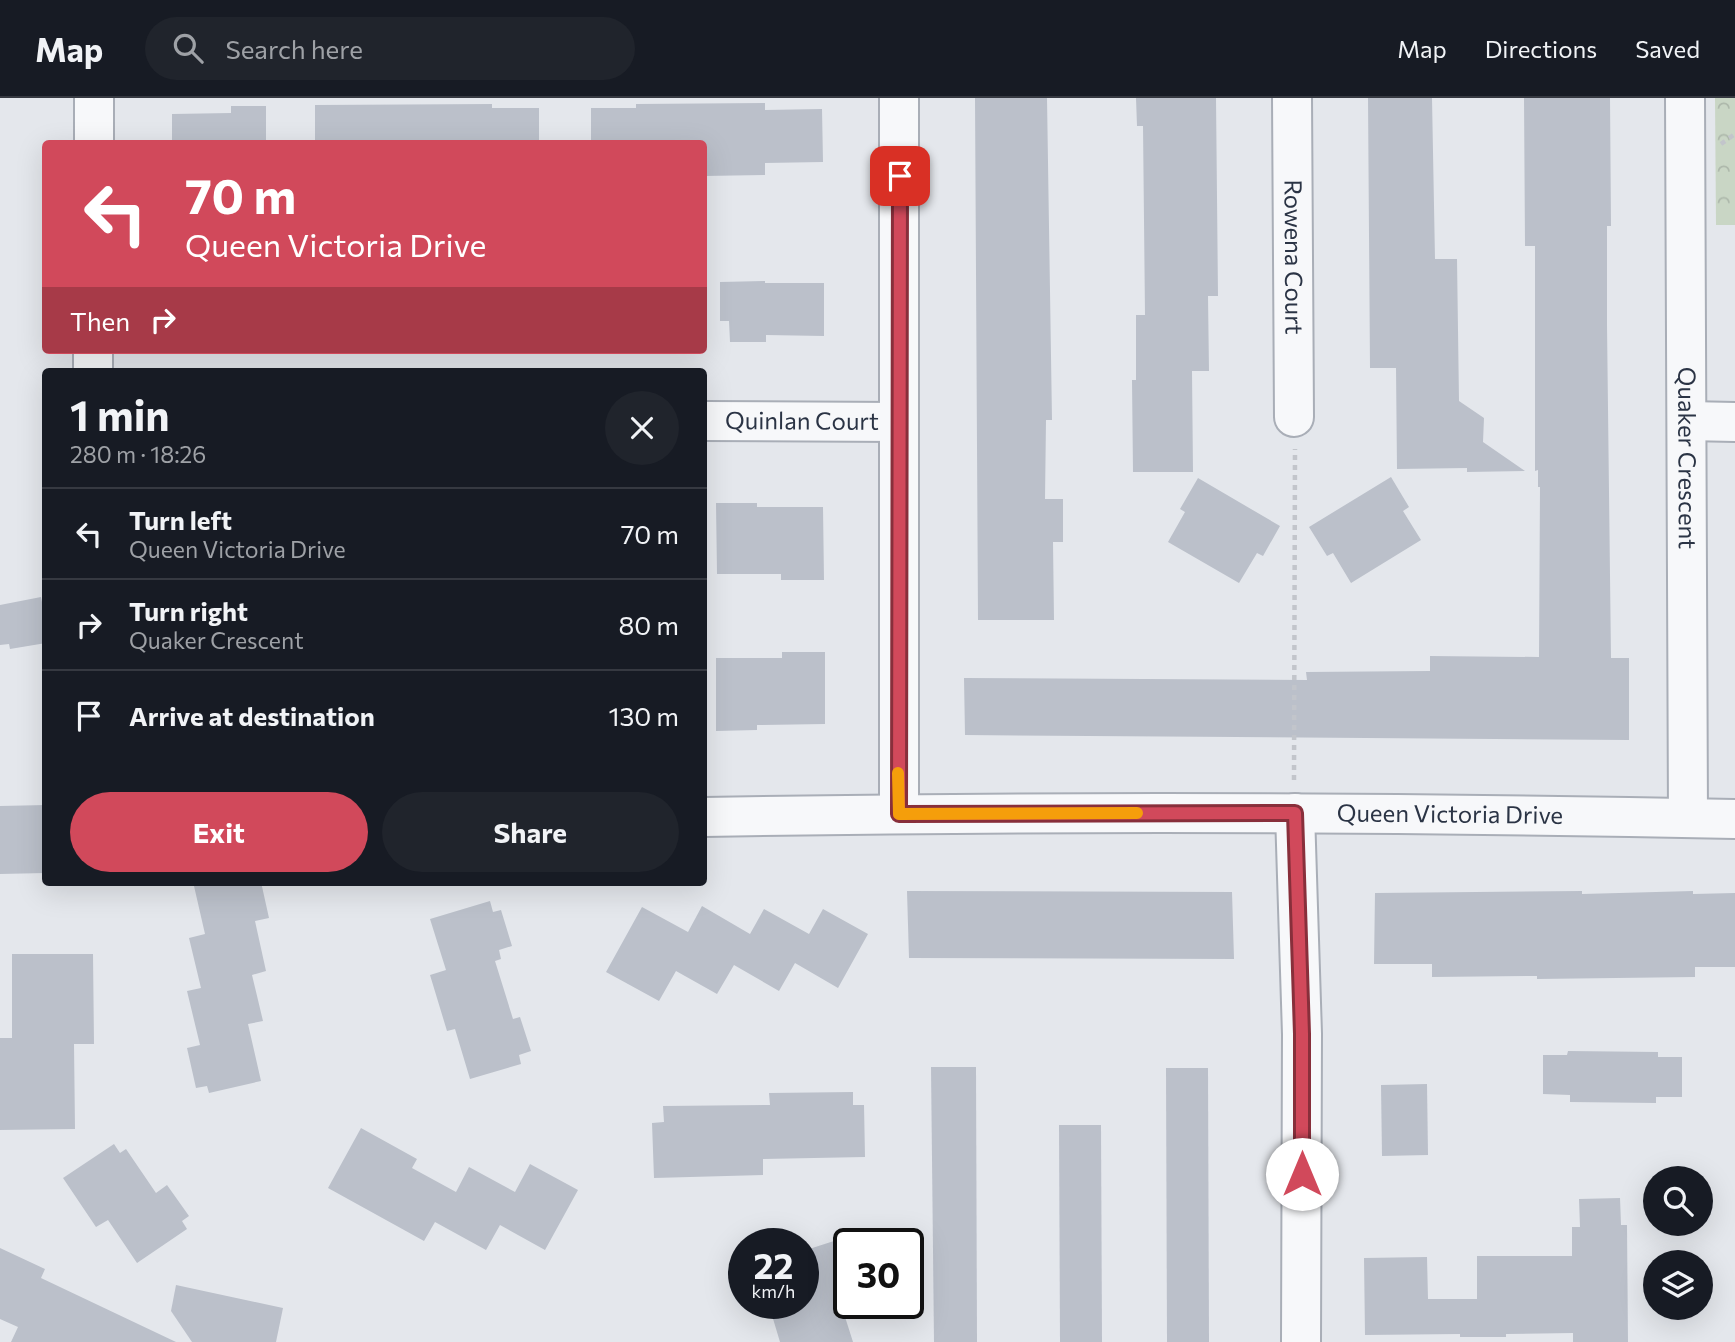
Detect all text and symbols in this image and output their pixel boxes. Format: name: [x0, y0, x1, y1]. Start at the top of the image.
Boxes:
search box: [145, 17, 635, 80]
text: Map: [35, 28, 103, 69]
icon: search: [169, 29, 207, 67]
text: Search here: [225, 33, 363, 64]
text: Map: [1397, 34, 1447, 63]
text: Directions: [1485, 34, 1597, 63]
text: Saved: [1635, 34, 1700, 63]
pin: [870, 146, 930, 206]
icon: arrive: [881, 157, 919, 195]
text: 70 m: [185, 164, 296, 224]
icon: left: [70, 168, 161, 259]
street label: Rowena Court: [1280, 179, 1309, 335]
text: Queen Victoria Drive: [185, 224, 486, 264]
icon: right: [144, 301, 182, 339]
text: Then: [70, 305, 130, 336]
street label: Quaker Crescent: [1673, 367, 1703, 549]
text: 1 min: [70, 388, 170, 440]
button: close: [605, 391, 679, 465]
street label: Quinlan Court: [725, 405, 879, 435]
text: 280 m · 18:26: [70, 440, 206, 468]
text: Turn left: [129, 504, 232, 535]
icon: left: [70, 515, 108, 553]
text: 70 m: [621, 518, 679, 549]
text: Queen Victoria Drive: [129, 535, 346, 563]
text: Turn right: [129, 595, 248, 626]
icon: right: [70, 606, 108, 644]
text: 80 m: [619, 609, 679, 640]
text: Quaker Crescent: [129, 626, 304, 654]
icon: arrive: [70, 697, 108, 735]
text: Arrive at destination: [129, 700, 375, 731]
text: 130 m: [608, 700, 679, 731]
button: Exit: [70, 792, 368, 872]
button: Share: [382, 792, 679, 872]
street label: Queen Victoria Drive: [1337, 798, 1563, 829]
position arrow: [1265, 1137, 1339, 1211]
map controls: [1643, 1166, 1713, 1320]
button: search: [1643, 1166, 1713, 1236]
speed limit sign: 30: [833, 1228, 924, 1319]
text: 22: [754, 1243, 793, 1286]
button: layers: [1643, 1250, 1713, 1320]
text: km/h: [752, 1280, 795, 1302]

